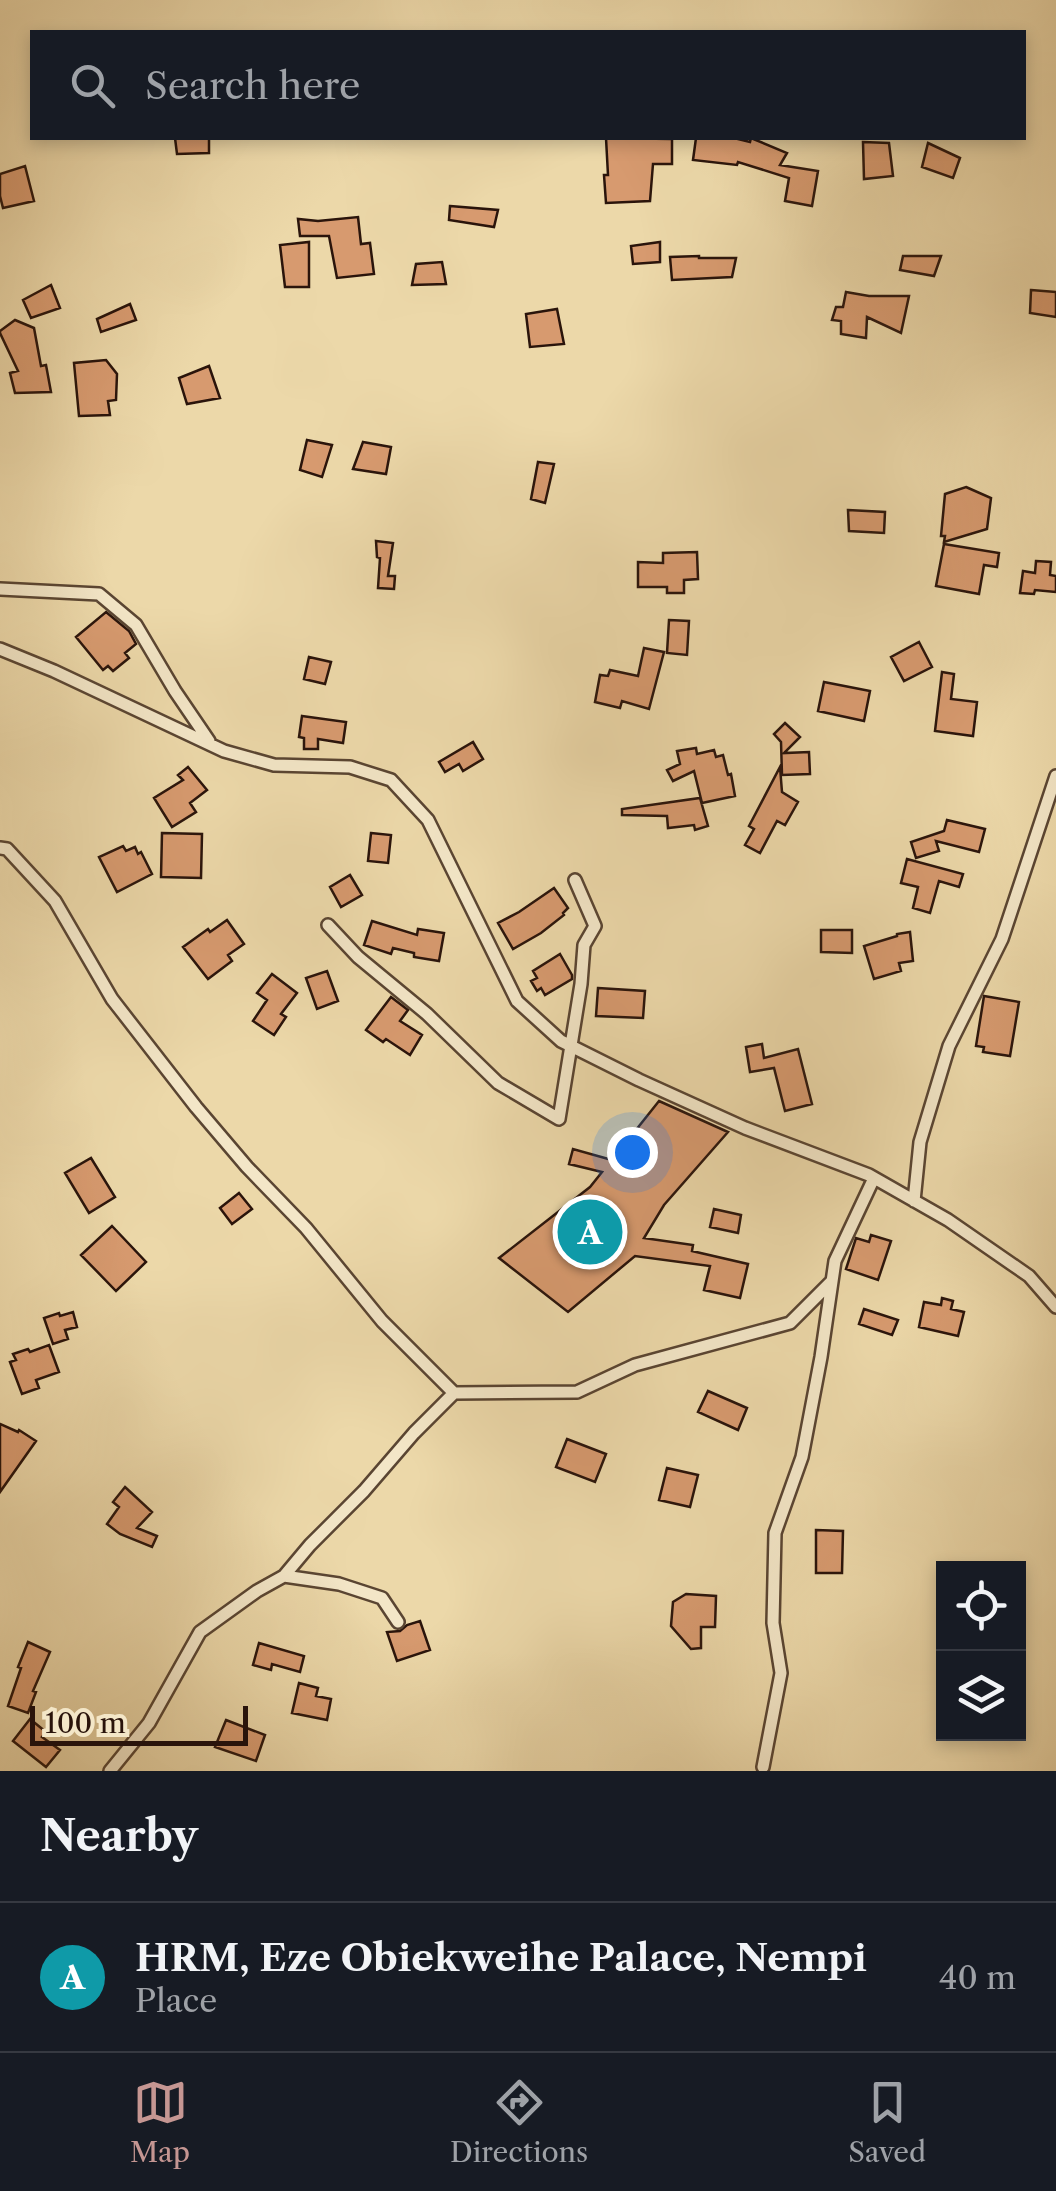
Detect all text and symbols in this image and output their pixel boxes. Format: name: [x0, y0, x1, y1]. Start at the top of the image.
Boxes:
search box: [30, 30, 1026, 140]
icon: search: [65, 58, 120, 113]
text: Search here: [145, 62, 360, 109]
your location: [607, 1127, 658, 1178]
pin: A: [558, 1194, 622, 1270]
map controls: [936, 1561, 1026, 1741]
button: locate: [936, 1561, 1026, 1651]
button: layers: [936, 1651, 1026, 1741]
scale bar: [30, 1701, 248, 1746]
text: 100 m: [45, 1706, 126, 1740]
text: Nearby: [40, 1810, 198, 1862]
text: HRM, Eze Obiekweihe Palace, Nempi: [135, 1934, 867, 1981]
text: A: [60, 1958, 85, 1997]
text: 40 m: [939, 1958, 1016, 1997]
text: Place: [135, 1981, 217, 2020]
tab: Map: [130, 2075, 190, 2169]
tab: Directions: [450, 2075, 588, 2169]
tab: Saved: [848, 2075, 926, 2169]

